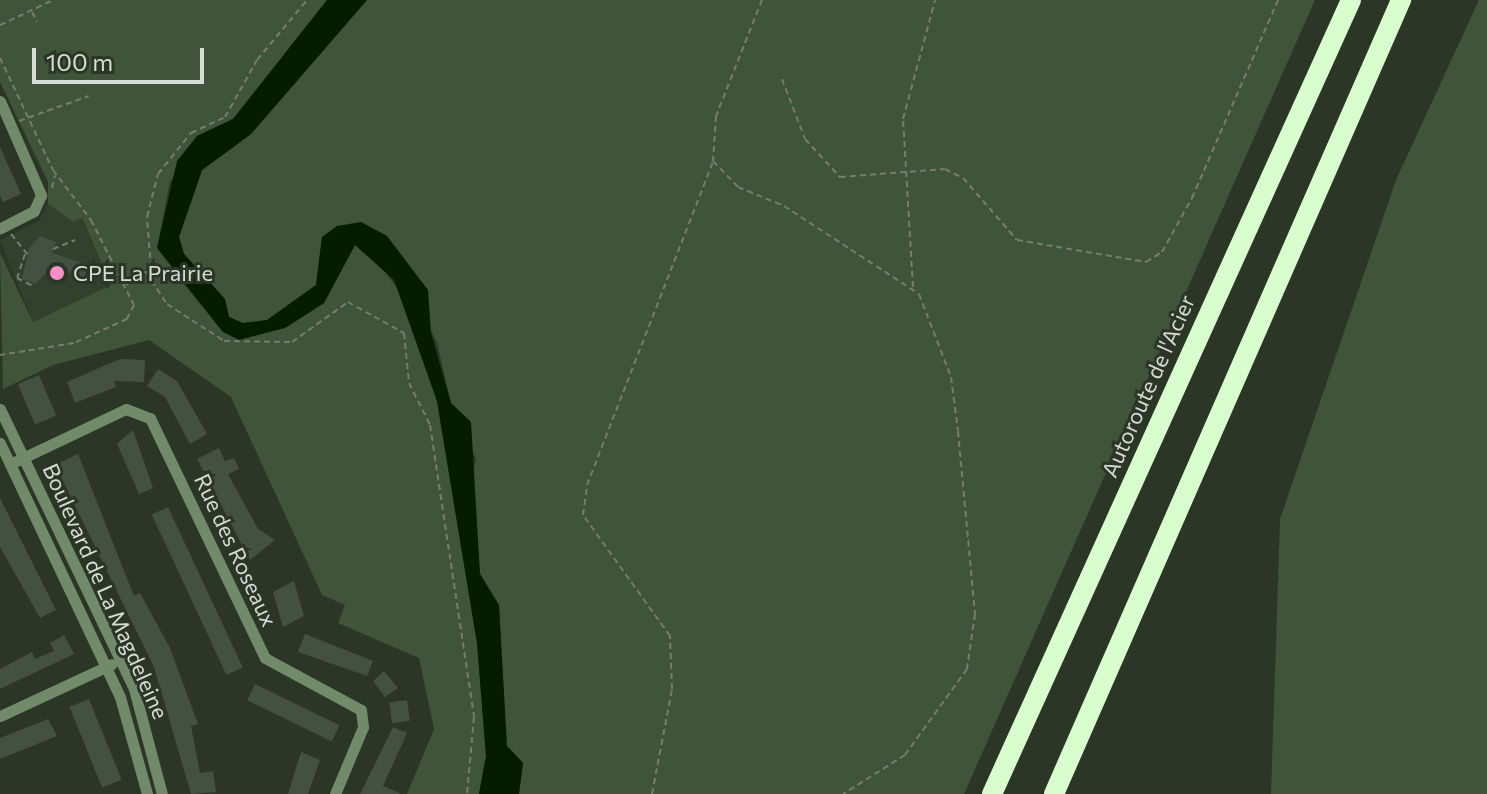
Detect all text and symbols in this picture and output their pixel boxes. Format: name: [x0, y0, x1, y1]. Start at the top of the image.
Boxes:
scale bar: [36, 32, 208, 82]
text: 100 m: [46, 47, 113, 76]
place label: CPE La Prairie: [73, 260, 213, 286]
marker: CPE La Prairie: [48, 264, 66, 282]
street label: Autoroute de l'Acier: [1096, 291, 1200, 481]
street label: Boulevard de La Magdeleine: [38, 459, 174, 723]
street label: Rue des Roseaux: [189, 470, 283, 630]

